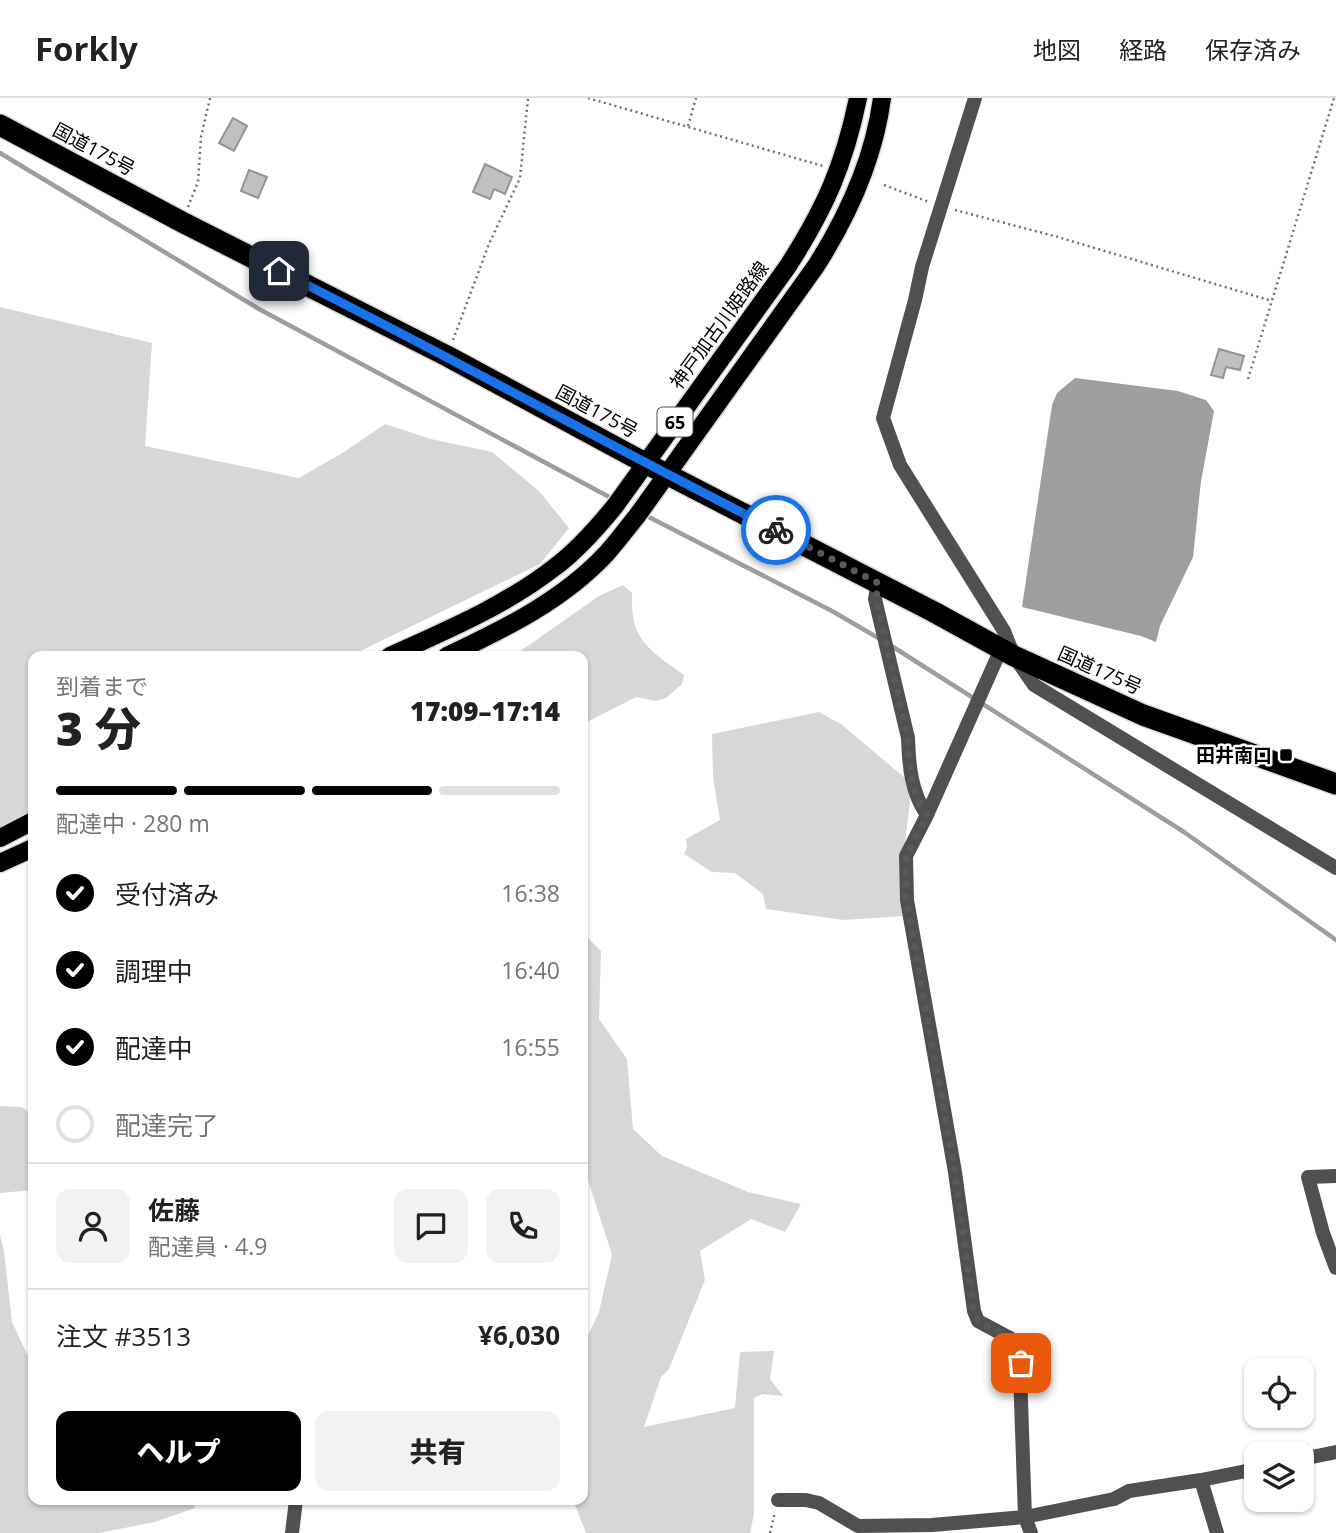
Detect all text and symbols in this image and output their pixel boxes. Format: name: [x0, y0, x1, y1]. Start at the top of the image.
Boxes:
text: Forkly: [35, 26, 138, 71]
text: 地図: [1033, 33, 1081, 66]
text: 経路: [1119, 33, 1167, 66]
text: 保存済み: [1205, 33, 1301, 66]
street label: 国道175号: [48, 116, 140, 182]
pin: [249, 241, 309, 301]
icon: home: [260, 252, 298, 290]
street label: 神戸加古川姫路線: [664, 256, 774, 394]
street label: 国道175号: [551, 378, 643, 444]
road number: 65: [658, 408, 692, 436]
courier: [741, 495, 811, 565]
icon: bike: [757, 511, 795, 549]
street label: 国道175号: [1054, 640, 1146, 700]
text: 到着まで: [56, 670, 148, 702]
text: 17:09–17:14: [410, 693, 560, 729]
text: 3 分: [56, 697, 141, 759]
place label: 田井南口: [1196, 742, 1272, 768]
marker: 田井南口: [1278, 747, 1294, 763]
text: 配達中 · 280 m: [56, 807, 210, 839]
icon: check: [56, 874, 94, 912]
text: 受付済み: [115, 876, 219, 912]
text: 16:38: [501, 877, 560, 909]
icon: check: [56, 951, 94, 989]
text: 調理中: [115, 953, 193, 989]
text: 16:40: [501, 954, 560, 986]
icon: check: [56, 1028, 94, 1066]
text: 配達中: [115, 1030, 193, 1066]
text: 16:55: [501, 1031, 560, 1063]
text: 配達完了: [115, 1107, 219, 1143]
button: person: [56, 1189, 130, 1263]
button: chat: [394, 1189, 468, 1263]
button: phone: [486, 1189, 560, 1263]
text: 佐藤: [148, 1192, 200, 1228]
text: 配達員 · 4.9: [148, 1230, 267, 1262]
text: ¥6,030: [478, 1317, 560, 1353]
text: 注文 #3513: [56, 1318, 191, 1354]
pin: [991, 1333, 1051, 1393]
icon: bag: [1002, 1344, 1040, 1382]
map controls: [1244, 1358, 1314, 1512]
button: locate: [1244, 1358, 1314, 1428]
button: ヘルプ: [56, 1411, 301, 1491]
button: 共有: [315, 1411, 560, 1491]
button: layers: [1244, 1442, 1314, 1512]

